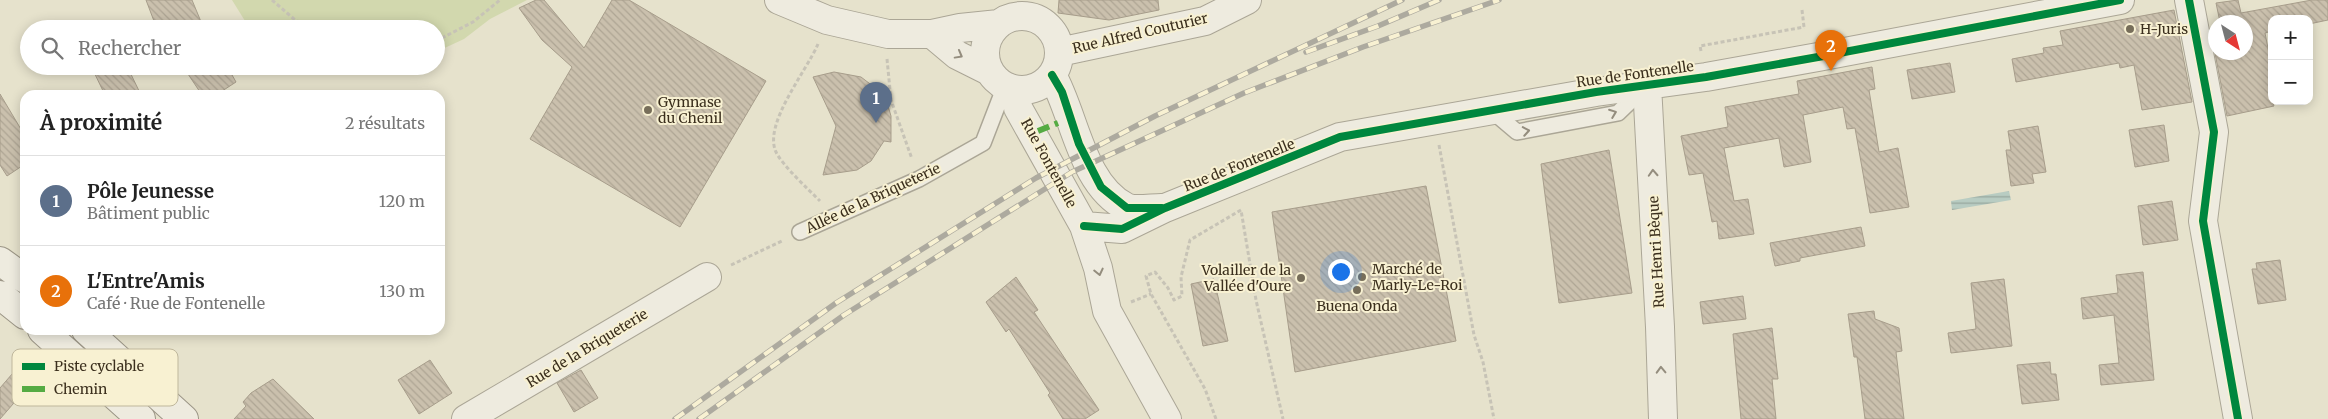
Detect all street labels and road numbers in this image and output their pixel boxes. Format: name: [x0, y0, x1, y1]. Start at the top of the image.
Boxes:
street label: Rue Alfred Couturier: [1071, 9, 1209, 57]
street label: Rue de Fontenelle: [1575, 57, 1695, 91]
street label: Rue Fontenelle: [1017, 115, 1081, 211]
street label: Rue de Fontenelle: [1181, 134, 1297, 196]
street label: Allée de la Briqueterie: [802, 159, 943, 237]
street label: Rue Henri Bèque: [1644, 195, 1668, 309]
street label: Rue de la Briqueterie: [523, 305, 651, 391]

